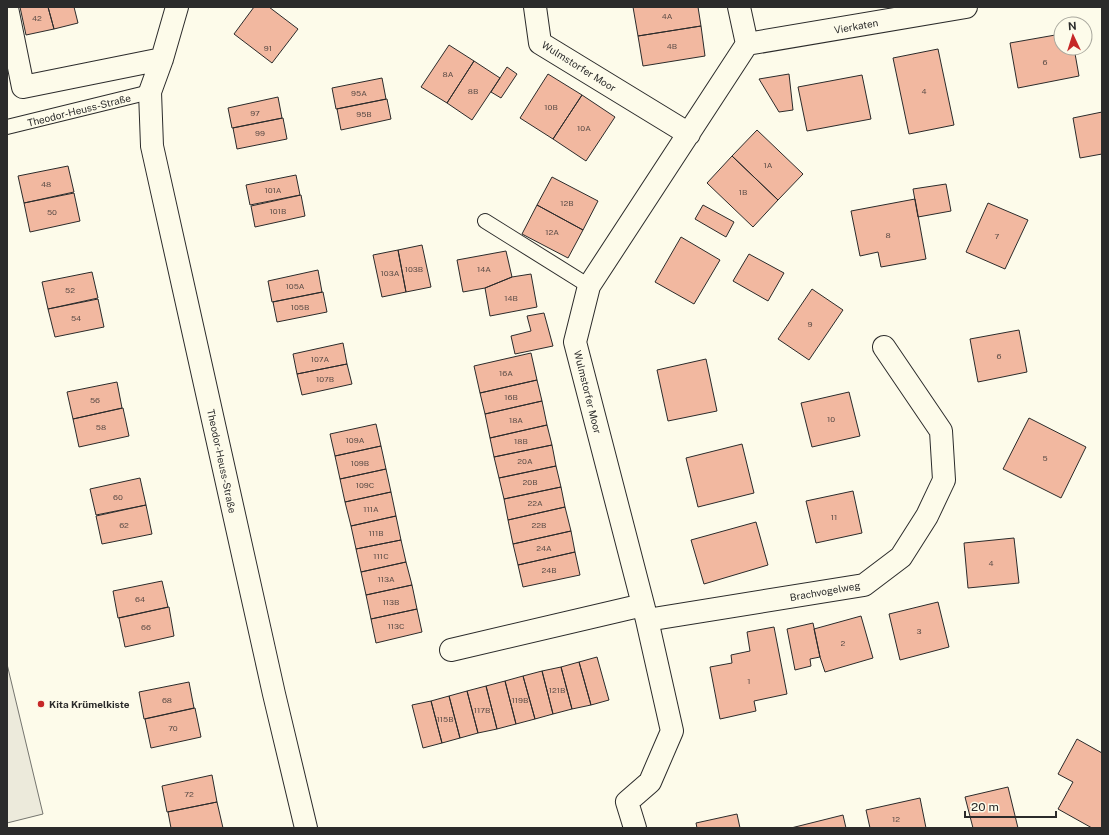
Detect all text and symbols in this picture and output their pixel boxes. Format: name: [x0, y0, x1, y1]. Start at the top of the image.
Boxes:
house number: 4A: [662, 11, 673, 21]
house number: 42: [32, 13, 42, 23]
street label: Vierkaten: [833, 16, 879, 36]
north arrow: [1053, 16, 1093, 56]
text: N: [1068, 20, 1077, 32]
street label: Wulmstorfer Moor: [540, 38, 618, 94]
house number: 4B: [667, 41, 677, 51]
house number: 91: [264, 43, 272, 53]
house number: 6: [1043, 57, 1048, 67]
house number: 8A: [443, 69, 454, 79]
house number: 8B: [468, 86, 478, 96]
house number: 4: [921, 86, 927, 96]
house number: 95A: [351, 88, 367, 98]
street label: Theodor-Heuss-Straße: [26, 91, 132, 129]
house number: 10B: [544, 102, 558, 112]
house number: 97: [250, 108, 260, 118]
house number: 95B: [356, 109, 372, 119]
house number: 10A: [577, 123, 591, 133]
house number: 99: [255, 128, 265, 138]
house number: 1A: [764, 160, 773, 170]
house number: 48: [41, 179, 51, 189]
house number: 101A: [264, 185, 282, 195]
house number: 1B: [739, 187, 747, 197]
house number: 12B: [560, 198, 574, 208]
house number: 101B: [270, 206, 286, 216]
house number: 50: [47, 207, 57, 217]
house number: 12A: [545, 227, 559, 237]
house number: 8: [885, 230, 891, 240]
house number: 7: [995, 231, 1000, 241]
house number: 103B: [405, 264, 423, 274]
house number: 14A: [477, 264, 491, 274]
house number: 103A: [381, 268, 400, 278]
house number: 105A: [286, 281, 305, 291]
house number: 52: [65, 285, 75, 295]
house number: 14B: [504, 293, 518, 303]
house number: 105B: [291, 302, 309, 312]
house number: 54: [71, 313, 81, 323]
house number: 9: [808, 319, 813, 329]
street label: Wulmstorfer Moor: [572, 349, 604, 435]
house number: 6: [997, 351, 1002, 361]
house number: 107A: [311, 354, 330, 364]
house number: 16A: [499, 368, 513, 378]
house number: 107B: [316, 374, 334, 384]
house number: 16B: [504, 392, 518, 402]
house number: 56: [90, 395, 100, 405]
street label: Theodor-Heuss-Straße: [205, 408, 239, 514]
house number: 10: [827, 414, 835, 424]
house number: 18A: [509, 415, 523, 425]
house number: 58: [96, 422, 106, 432]
house number: 109A: [346, 435, 365, 445]
house number: 18B: [514, 436, 528, 446]
house number: 5: [1042, 453, 1048, 463]
house number: 20A: [517, 456, 533, 466]
house number: 109B: [351, 458, 369, 468]
house number: 20B: [522, 477, 538, 487]
house number: 109C: [356, 480, 375, 490]
house number: 60: [113, 492, 123, 502]
house number: 22A: [527, 498, 543, 508]
house number: 111A: [363, 504, 379, 514]
house number: 11: [831, 512, 837, 522]
house number: 62: [119, 520, 129, 530]
house number: 22B: [532, 520, 546, 530]
house number: 111B: [368, 528, 384, 538]
house number: 24A: [536, 543, 552, 553]
house number: 111C: [373, 551, 389, 561]
house number: 4: [988, 558, 994, 568]
house number: 24B: [541, 565, 557, 575]
house number: 113A: [377, 574, 395, 584]
street label: Brachvogelweg: [789, 579, 861, 603]
house number: 64: [135, 594, 145, 604]
house number: 113B: [383, 597, 399, 607]
house number: 113C: [387, 621, 405, 631]
house number: 66: [141, 622, 151, 632]
house number: 3: [916, 626, 922, 636]
house number: 2: [841, 638, 846, 648]
house number: 1: [747, 676, 751, 686]
house number: 121B: [549, 685, 565, 695]
house number: 68: [162, 695, 172, 705]
house number: 119B: [512, 695, 528, 705]
place label: Kita Krümelkiste: [49, 698, 130, 710]
marker: Kita Krümelkiste: [36, 699, 46, 709]
house number: 117B: [474, 705, 490, 715]
house number: 115B: [437, 714, 454, 724]
house number: 70: [168, 723, 178, 733]
house number: 72: [184, 789, 194, 799]
scale bar: [965, 793, 1056, 819]
text: 20 m: [971, 800, 999, 814]
house number: 12: [892, 814, 900, 824]

